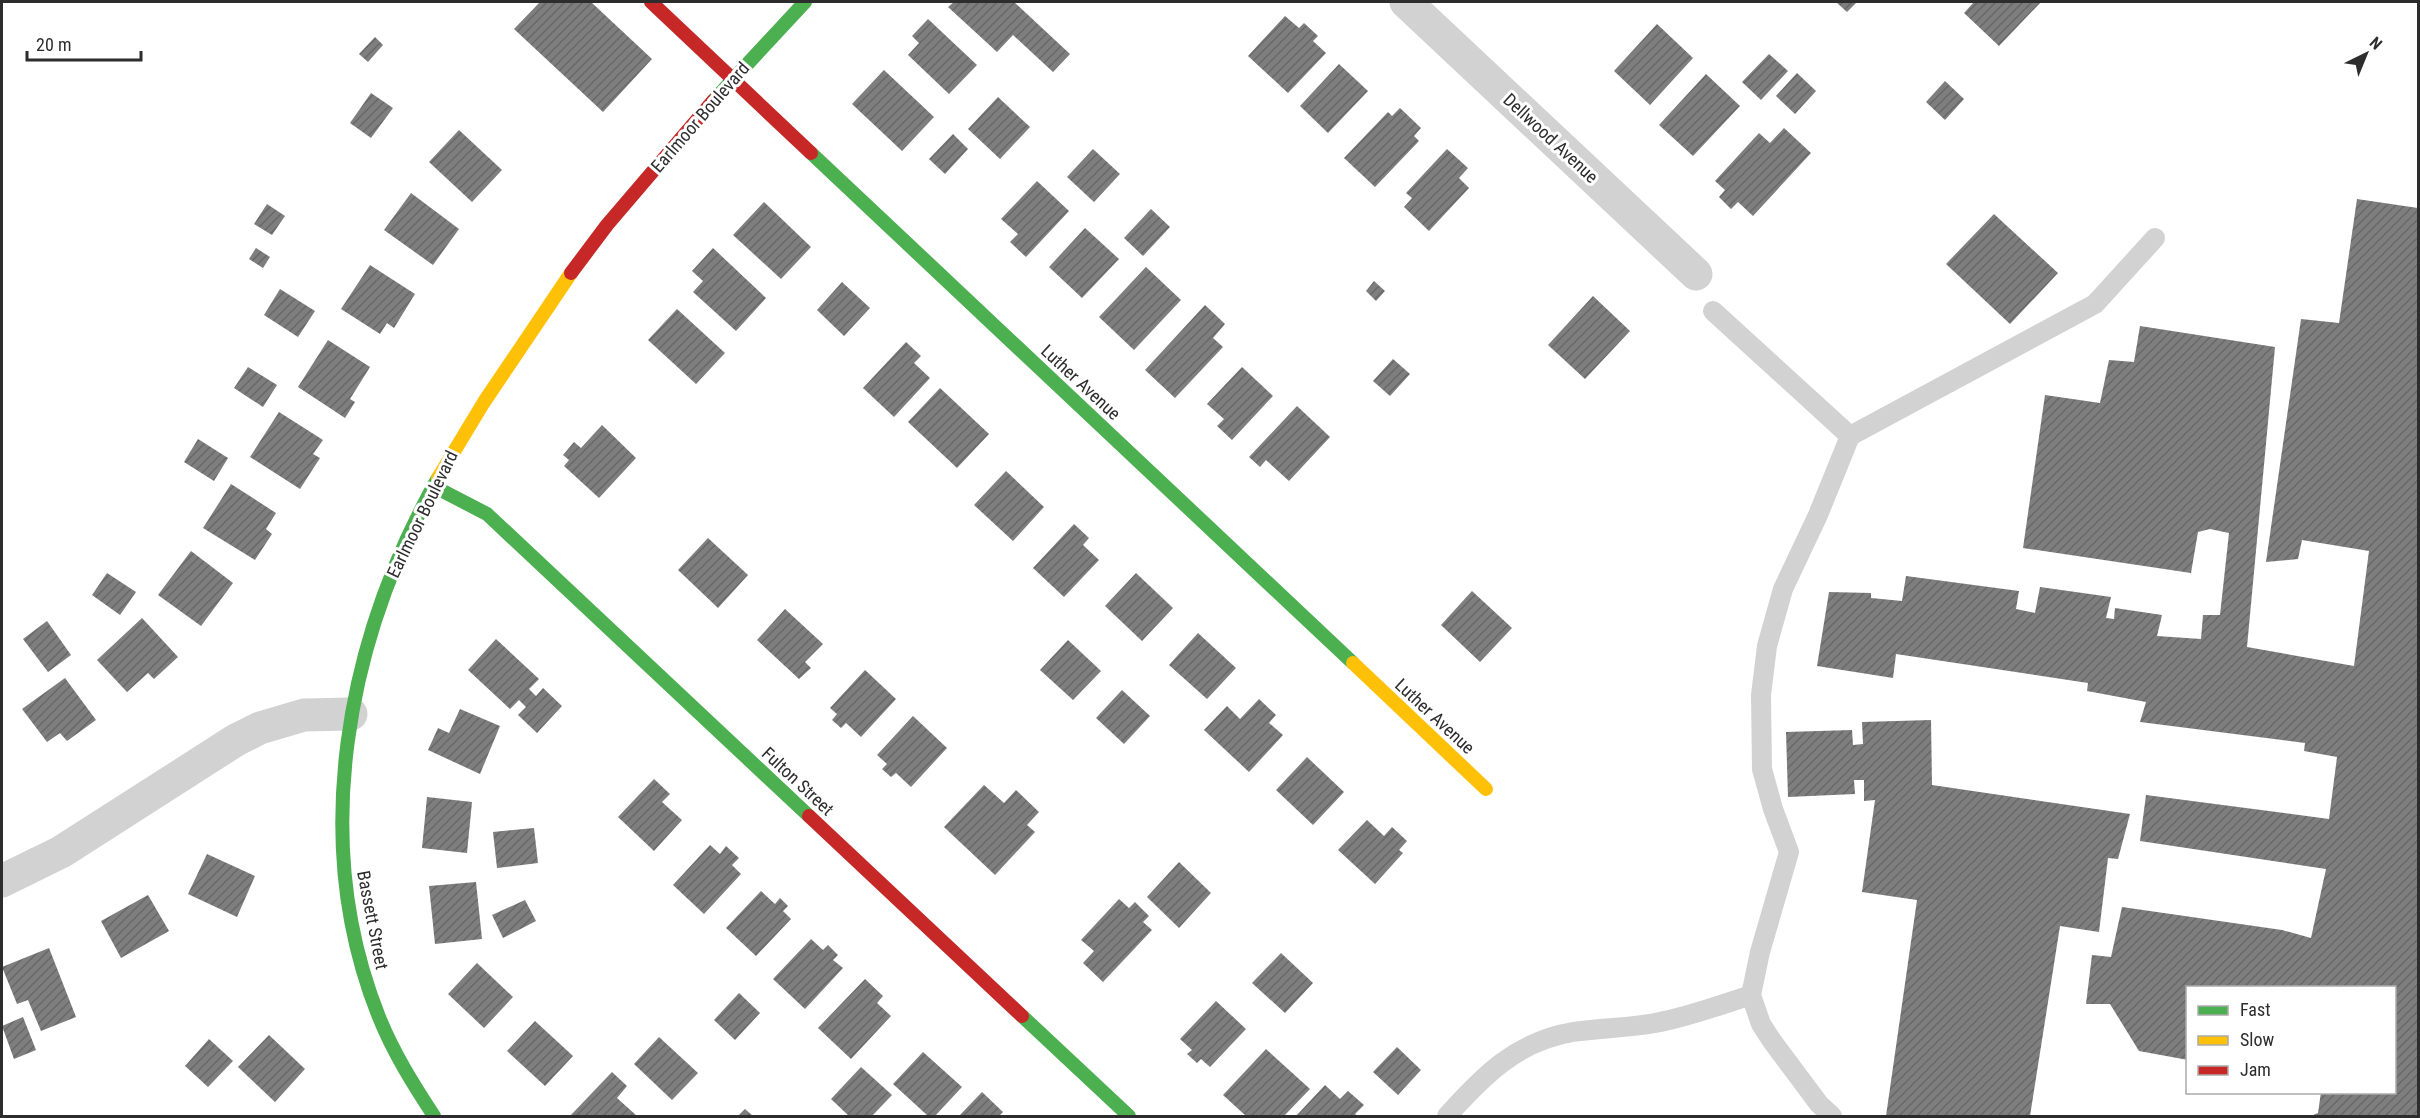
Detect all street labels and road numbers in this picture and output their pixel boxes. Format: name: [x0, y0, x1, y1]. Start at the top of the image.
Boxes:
street label: Earlmoor Boulevard: [647, 58, 753, 176]
street label: Dellwood Avenue: [1499, 89, 1603, 187]
street label: Luther Avenue: [1037, 340, 1125, 424]
street label: Earlmoor Boulevard: [382, 447, 462, 581]
street label: Luther Avenue: [1391, 674, 1479, 758]
street label: Fulton Street: [758, 742, 838, 820]
street label: Bassett Street: [353, 869, 393, 971]

